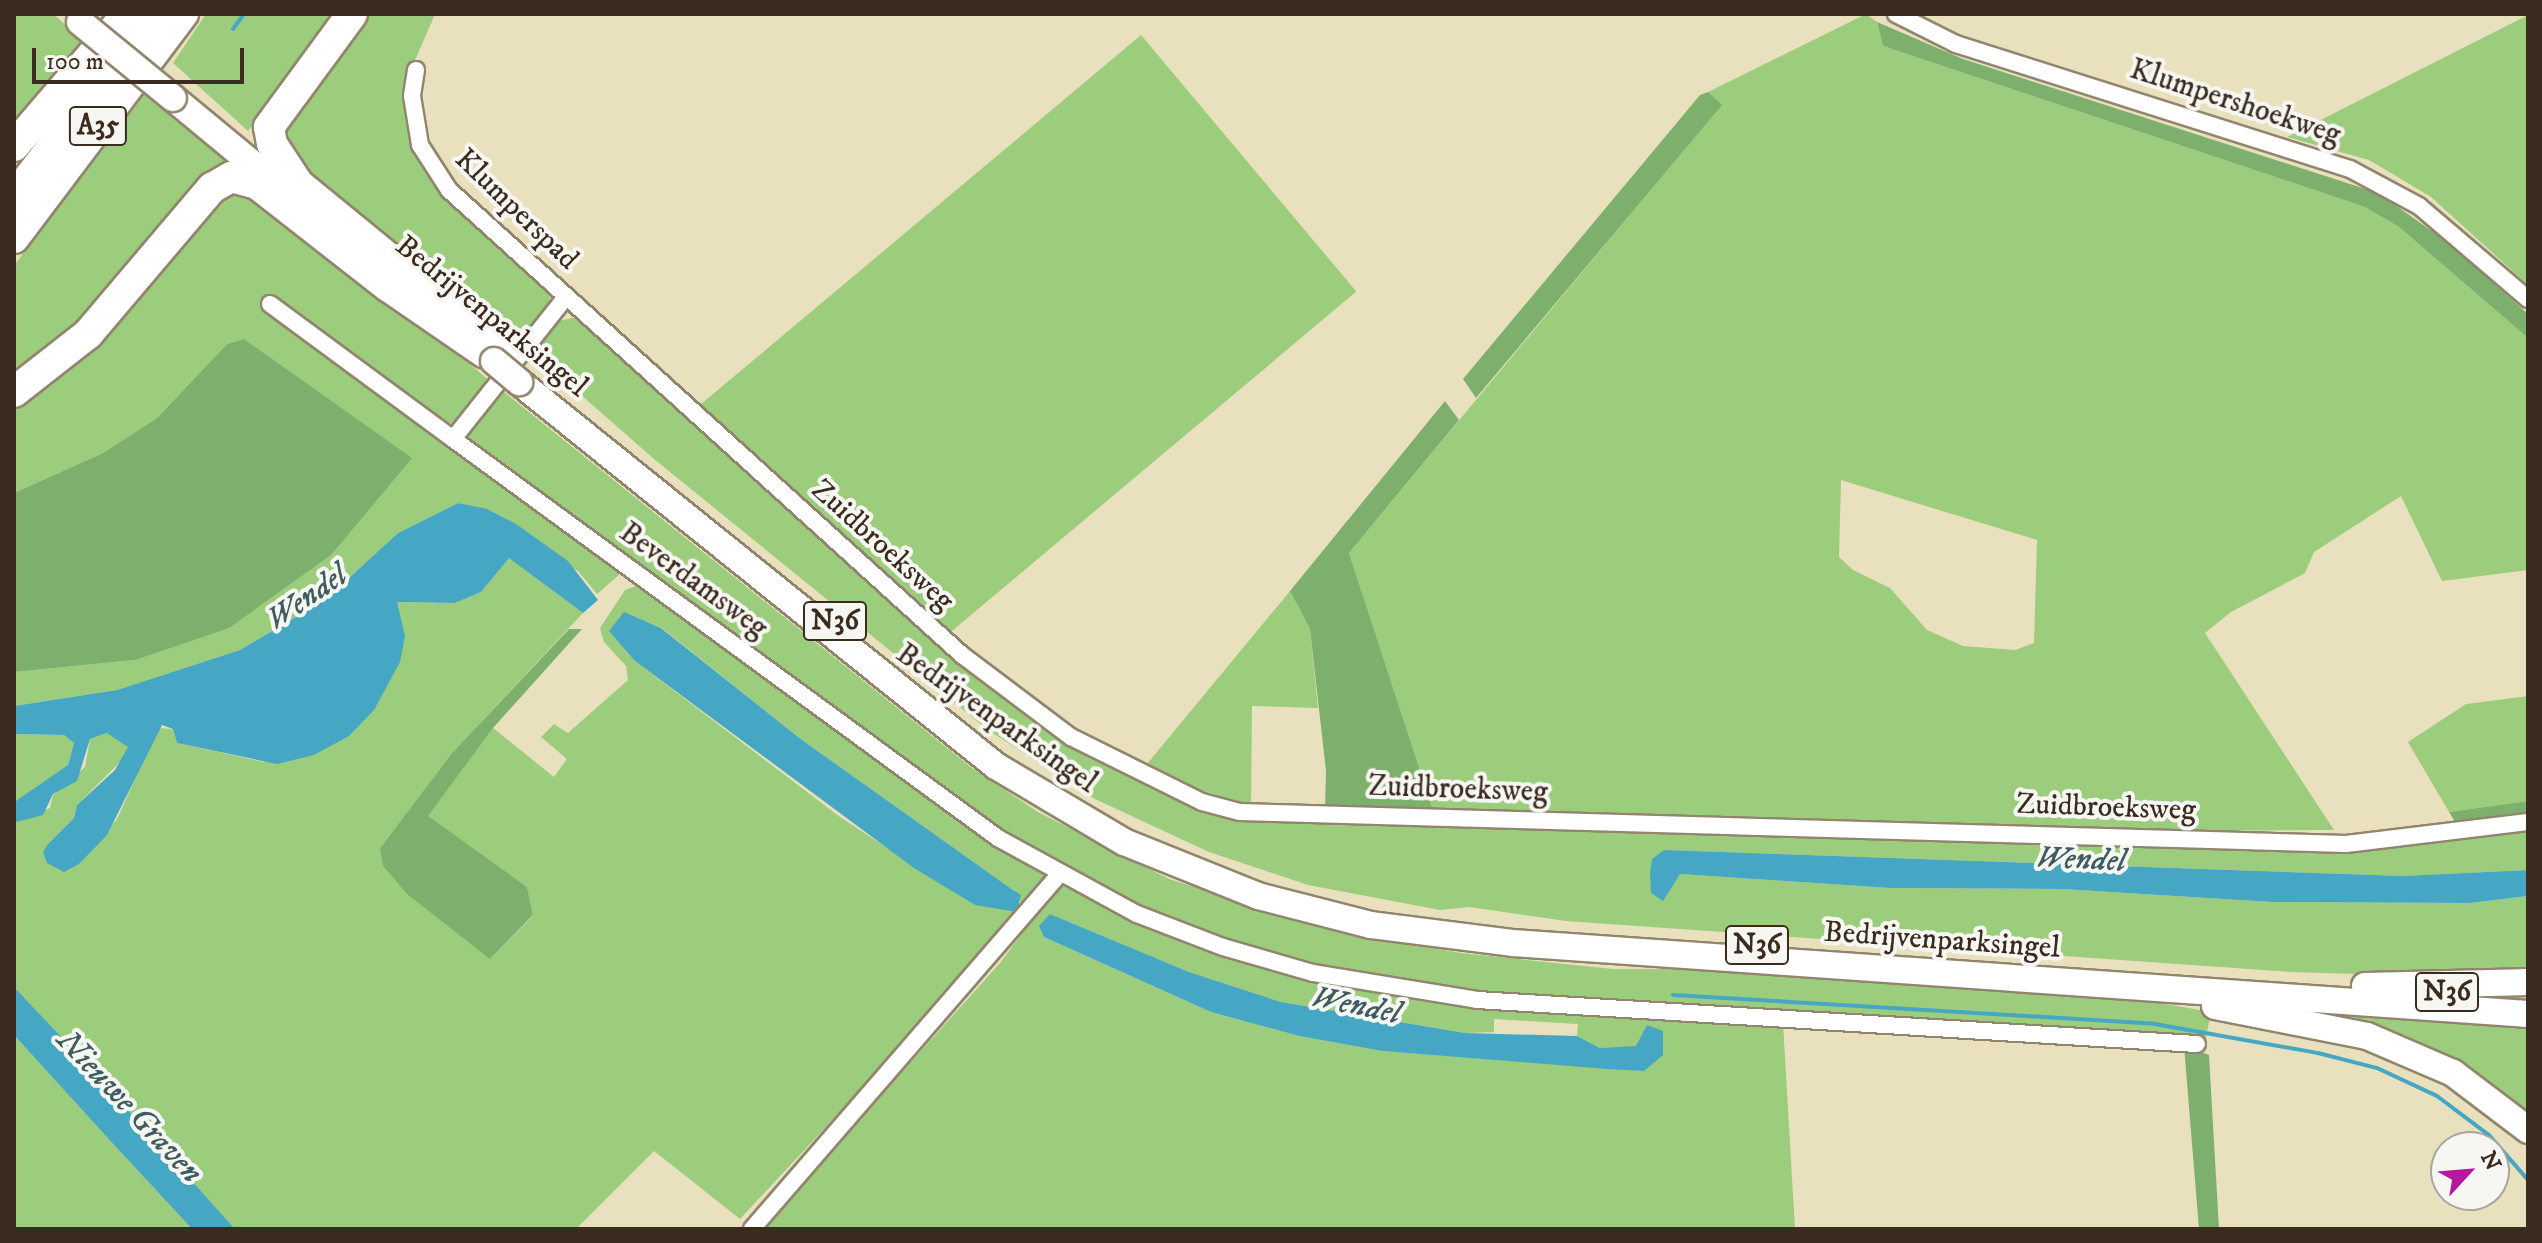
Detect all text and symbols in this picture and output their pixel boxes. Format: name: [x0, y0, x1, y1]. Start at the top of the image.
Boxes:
scale bar: [36, 32, 248, 82]
text: 100 m: [46, 47, 104, 77]
street label: Klumpershoekweg: [2125, 52, 2345, 154]
road number: A35: [68, 102, 128, 150]
street label: Klumperspad: [447, 142, 585, 278]
street label: Bedrijvenparksingel: [388, 228, 594, 406]
street label: Zuidbroeksweg: [803, 473, 961, 619]
street label: Beverdamsweg: [612, 515, 774, 647]
water label: Wendel: [259, 556, 355, 640]
road number: N36: [801, 597, 869, 645]
street label: Bedrijvenparksingel: [889, 636, 1103, 802]
street label: Zuidbroeksweg: [1368, 769, 1548, 811]
street label: Zuidbroeksweg: [2016, 787, 2196, 829]
water label: Wendel: [2035, 839, 2127, 881]
street label: Bedrijvenparksingel: [1823, 915, 2061, 967]
road number: N36: [1723, 921, 1791, 969]
road number: N36: [2413, 968, 2481, 1016]
water label: Wendel: [1308, 979, 1404, 1033]
water label: Nieuwe Graven: [48, 1022, 210, 1192]
north arrow: [2430, 1131, 2510, 1211]
text: N: [2474, 1147, 2506, 1175]

